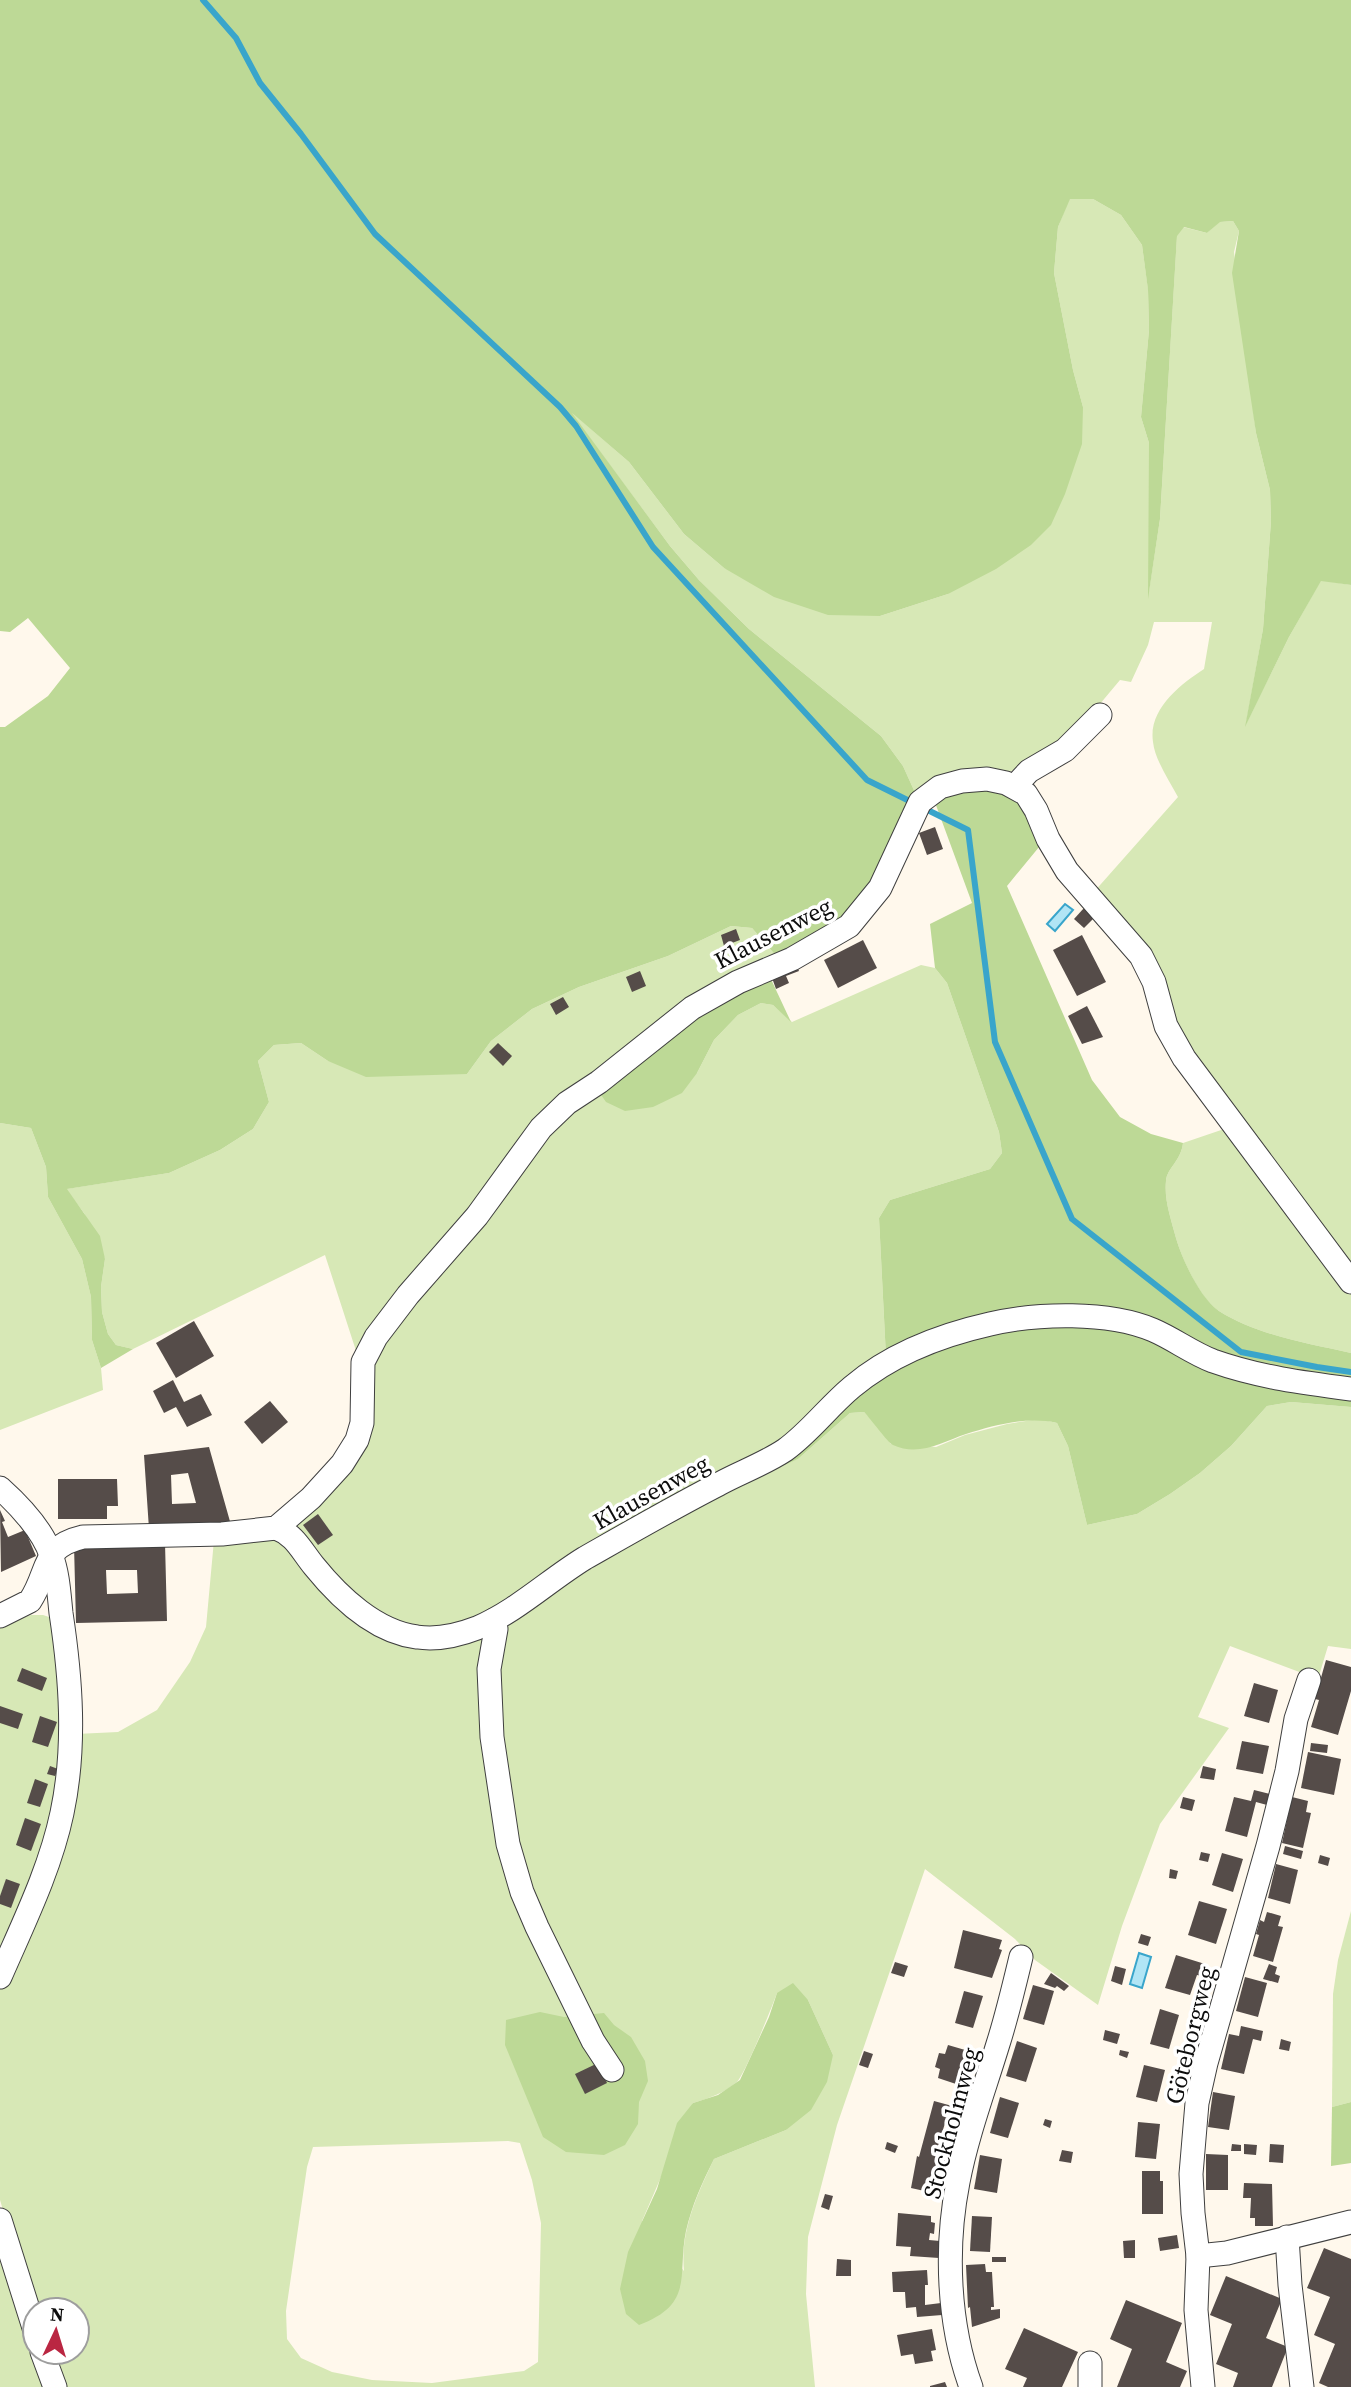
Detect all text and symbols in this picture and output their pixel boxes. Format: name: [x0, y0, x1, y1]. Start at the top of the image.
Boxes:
street label: Klausenweg: [708, 889, 838, 977]
street label: Klausenweg: [587, 1447, 715, 1537]
street label: Göteborgweg: [1157, 1963, 1223, 2107]
street label: Stockholmweg: [915, 2044, 987, 2202]
north arrow: [21, 2296, 91, 2366]
text: N: [49, 2301, 65, 2328]

